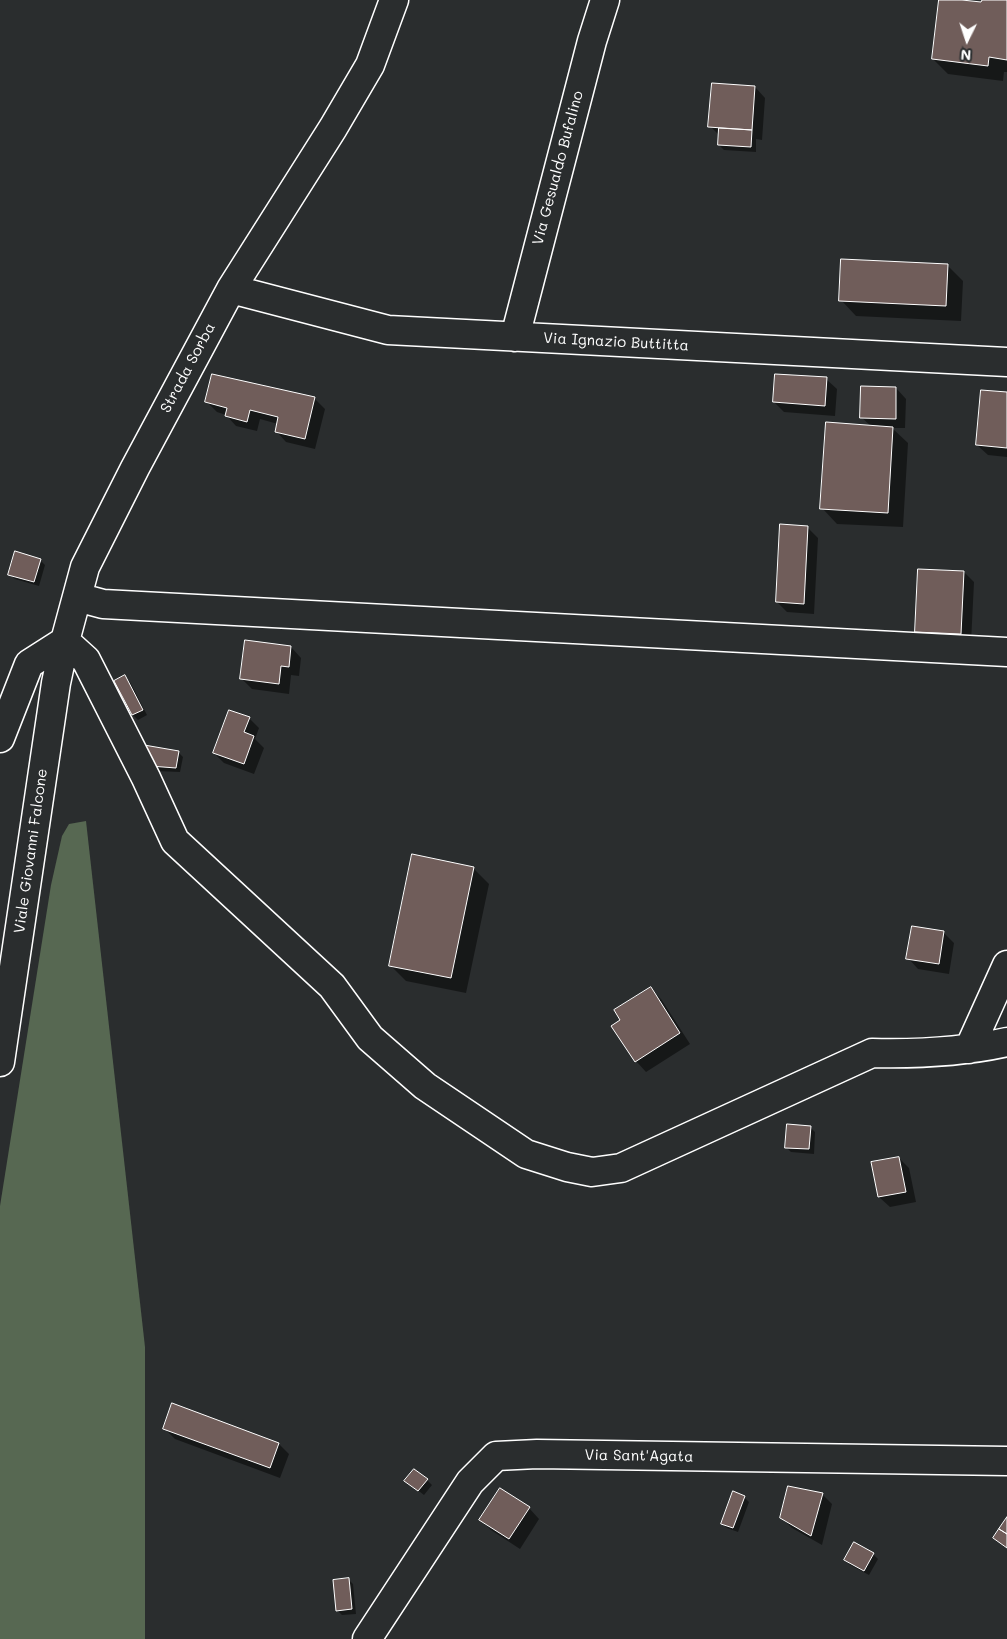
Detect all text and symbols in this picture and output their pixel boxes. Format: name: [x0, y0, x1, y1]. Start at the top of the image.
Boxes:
north arrow: [942, 15, 992, 65]
text: N: [960, 46, 972, 65]
street label: Via Gesualdo Bufalino: [529, 89, 587, 247]
street label: Strada Sorba: [157, 320, 219, 416]
street label: Via Ignazio Buttitta: [543, 329, 689, 355]
street label: Viale Giovanni Falcone: [11, 767, 51, 935]
street label: Via Sant'Agata: [584, 1446, 694, 1466]

